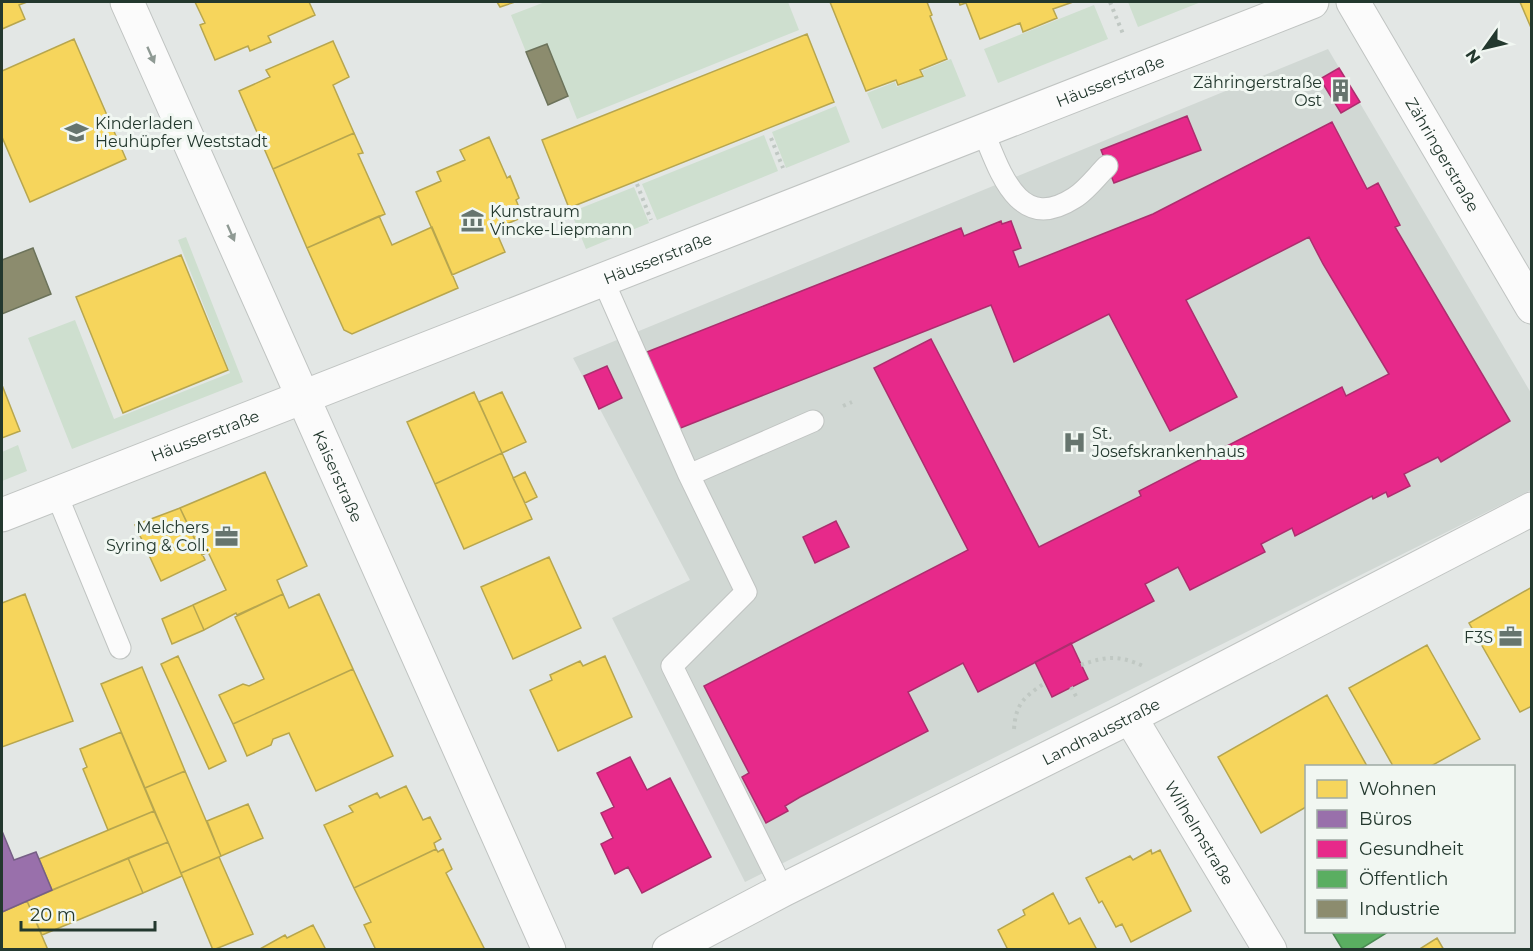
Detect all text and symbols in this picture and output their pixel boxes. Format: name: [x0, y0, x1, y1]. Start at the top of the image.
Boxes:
north arrow: [1455, 18, 1515, 78]
text: N: [1461, 45, 1484, 67]
one-way arrow: [147, 46, 157, 64]
street label: Häusserstraße: [1053, 52, 1167, 111]
place label: Zähringerstraße Ost: [1193, 73, 1322, 110]
building icon: Zähringerstraße Ost: [1327, 78, 1353, 104]
street label: Zähringerstraße: [1401, 94, 1483, 215]
place label: Kinderladen Heuhüpfer Weststadt: [95, 114, 268, 151]
school or university icon: Kinderladen Heuhüpfer Weststadt: [64, 119, 90, 145]
place label: Kunstraum Vincke-Liepmann: [490, 202, 632, 239]
museum icon: Kunstraum Vincke-Liepmann: [459, 207, 485, 233]
one-way arrow: [226, 224, 236, 242]
street label: Häusserstraße: [601, 229, 715, 289]
street label: Häusserstraße: [148, 406, 262, 466]
place label: St. Josefskrankenhaus: [1091, 424, 1245, 461]
street label: Kaiserstraße: [309, 427, 366, 525]
hospital icon: St. Josefskrankenhaus: [1061, 429, 1087, 455]
place label: Melchers Syring & Coll.: [106, 518, 209, 555]
office icon: Melchers Syring & Coll.: [214, 523, 240, 549]
office icon: F3S: [1498, 624, 1524, 650]
place label: F3S: [1464, 628, 1493, 647]
street label: Landhausstraße: [1039, 694, 1163, 769]
legend: [1305, 765, 1515, 933]
street label: Wilhelmstraße: [1161, 778, 1238, 888]
text: Wohnen: [1359, 778, 1437, 800]
text: Büros: [1359, 808, 1412, 830]
text: Gesundheit: [1359, 838, 1464, 860]
text: Öffentlich: [1359, 868, 1448, 890]
scale bar: [21, 894, 154, 932]
text: Industrie: [1359, 898, 1440, 920]
text: 20 m: [30, 904, 76, 926]

